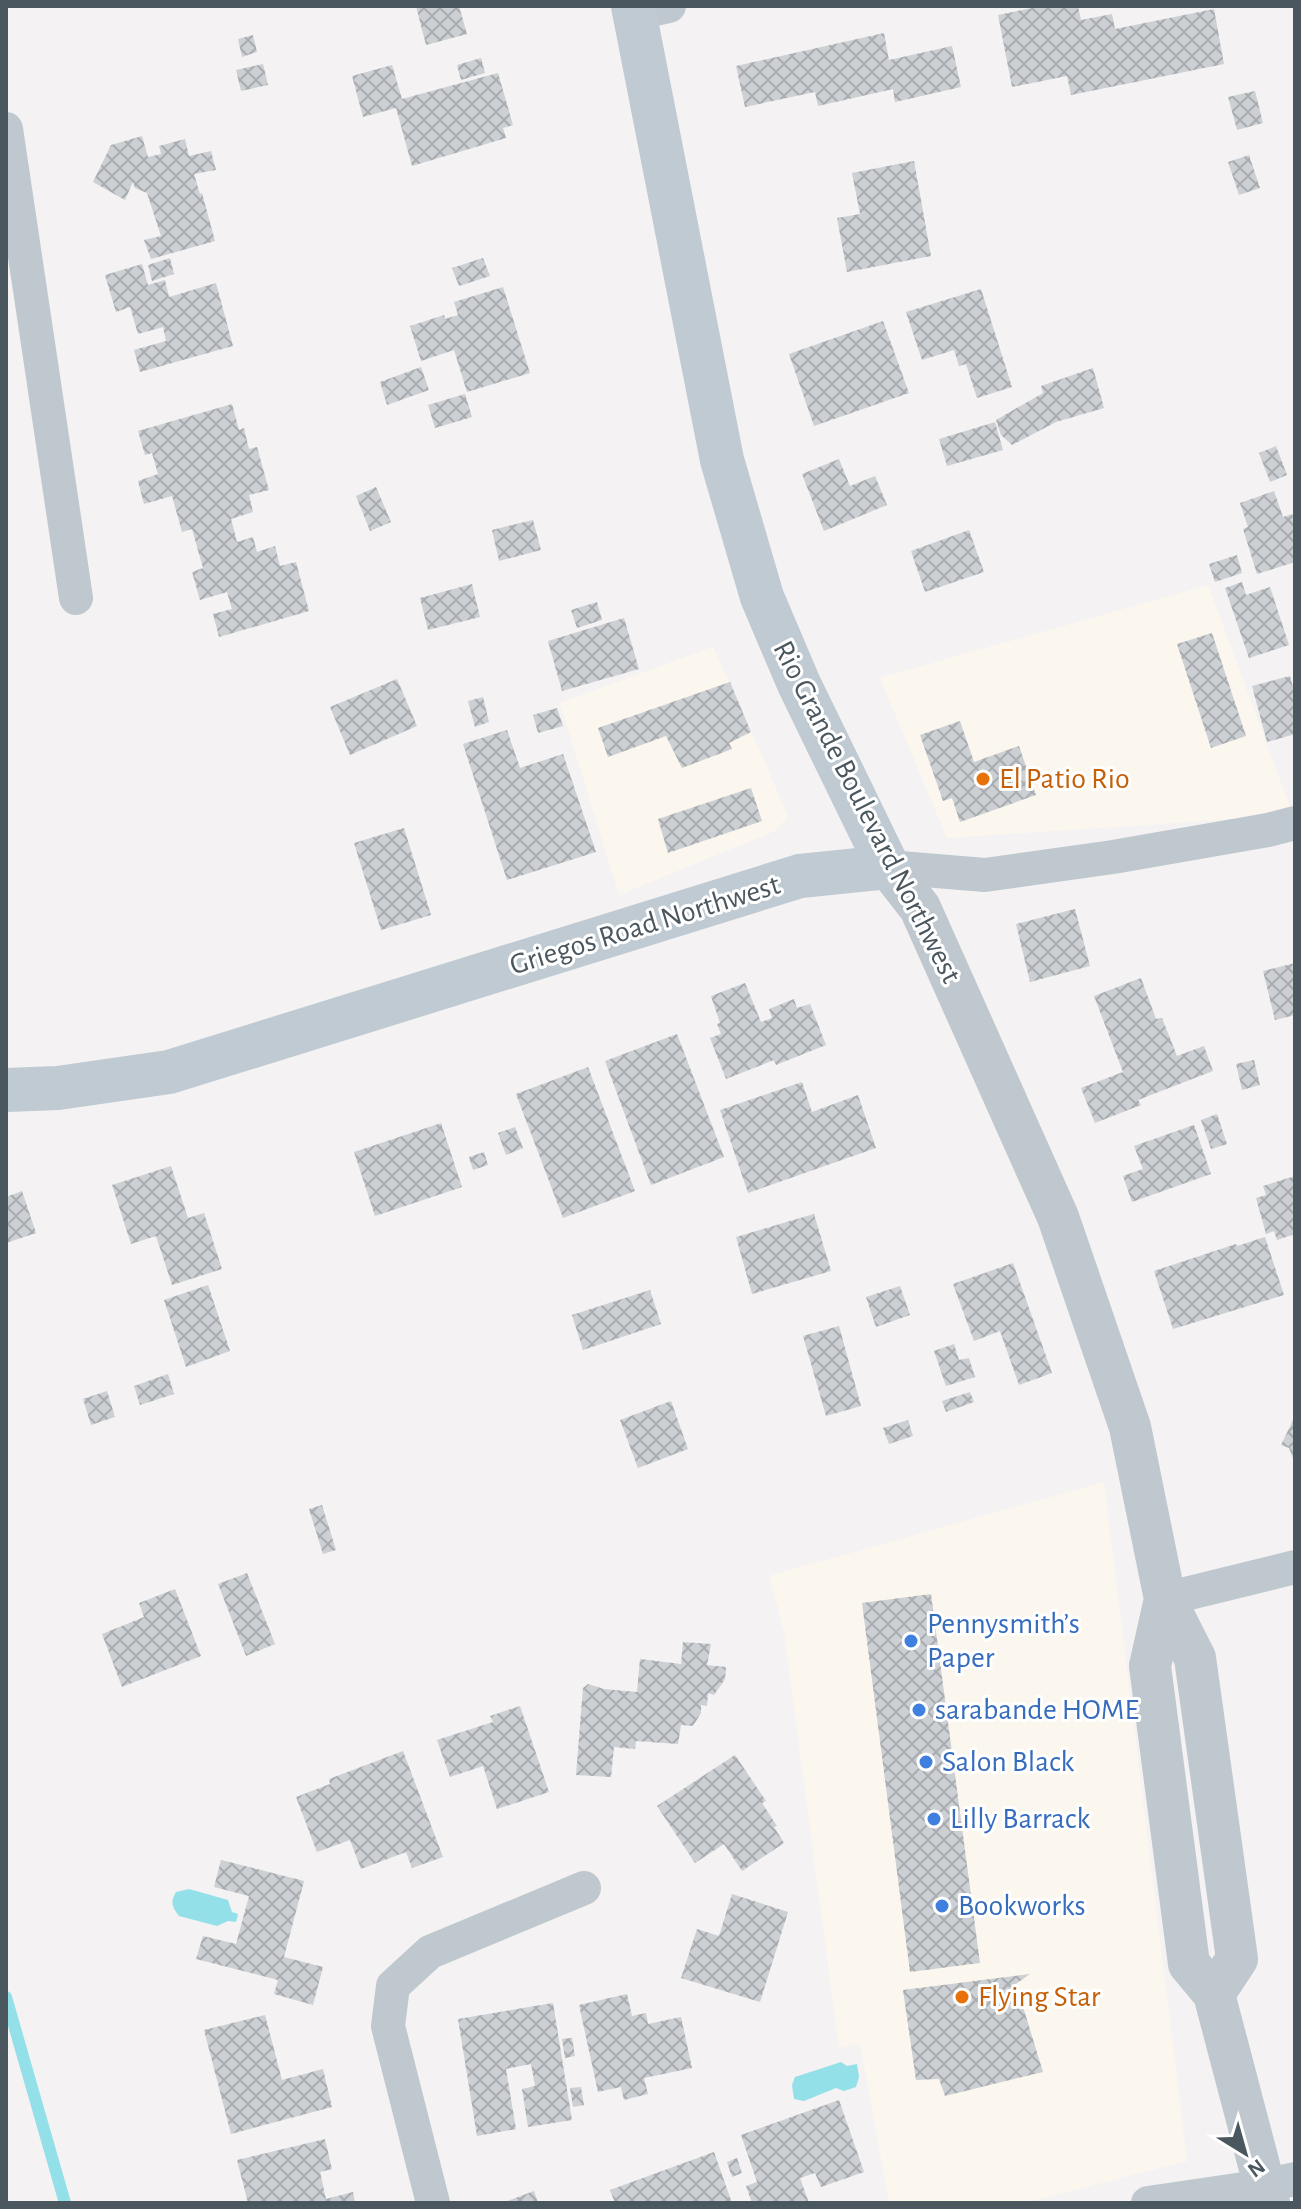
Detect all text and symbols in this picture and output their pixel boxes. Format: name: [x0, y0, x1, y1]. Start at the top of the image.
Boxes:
street label: Rio Grande Boulevard Northwest: [767, 636, 967, 988]
place label: El Patio Rio: [999, 764, 1130, 794]
marker: El Patio Rio: [974, 770, 992, 788]
street label: Griegos Road Northwest: [506, 869, 784, 980]
place label: Pennysmith’s Paper: [927, 1609, 1080, 1673]
marker: Pennysmith’s Paper: [902, 1632, 920, 1650]
place label: sarabande HOME: [935, 1695, 1139, 1725]
marker: sarabande HOME: [910, 1701, 928, 1719]
place label: Salon Black: [942, 1747, 1075, 1777]
marker: Salon Black: [917, 1753, 935, 1771]
place label: Lilly Barrack: [950, 1804, 1090, 1834]
marker: Lilly Barrack: [925, 1810, 943, 1828]
place label: Bookworks: [958, 1891, 1086, 1921]
marker: Bookworks: [933, 1897, 951, 1915]
place label: Flying Star: [978, 1982, 1101, 2012]
marker: Flying Star: [953, 1988, 971, 2006]
north arrow: [1205, 2113, 1285, 2193]
text: N: [1244, 2155, 1269, 2182]

